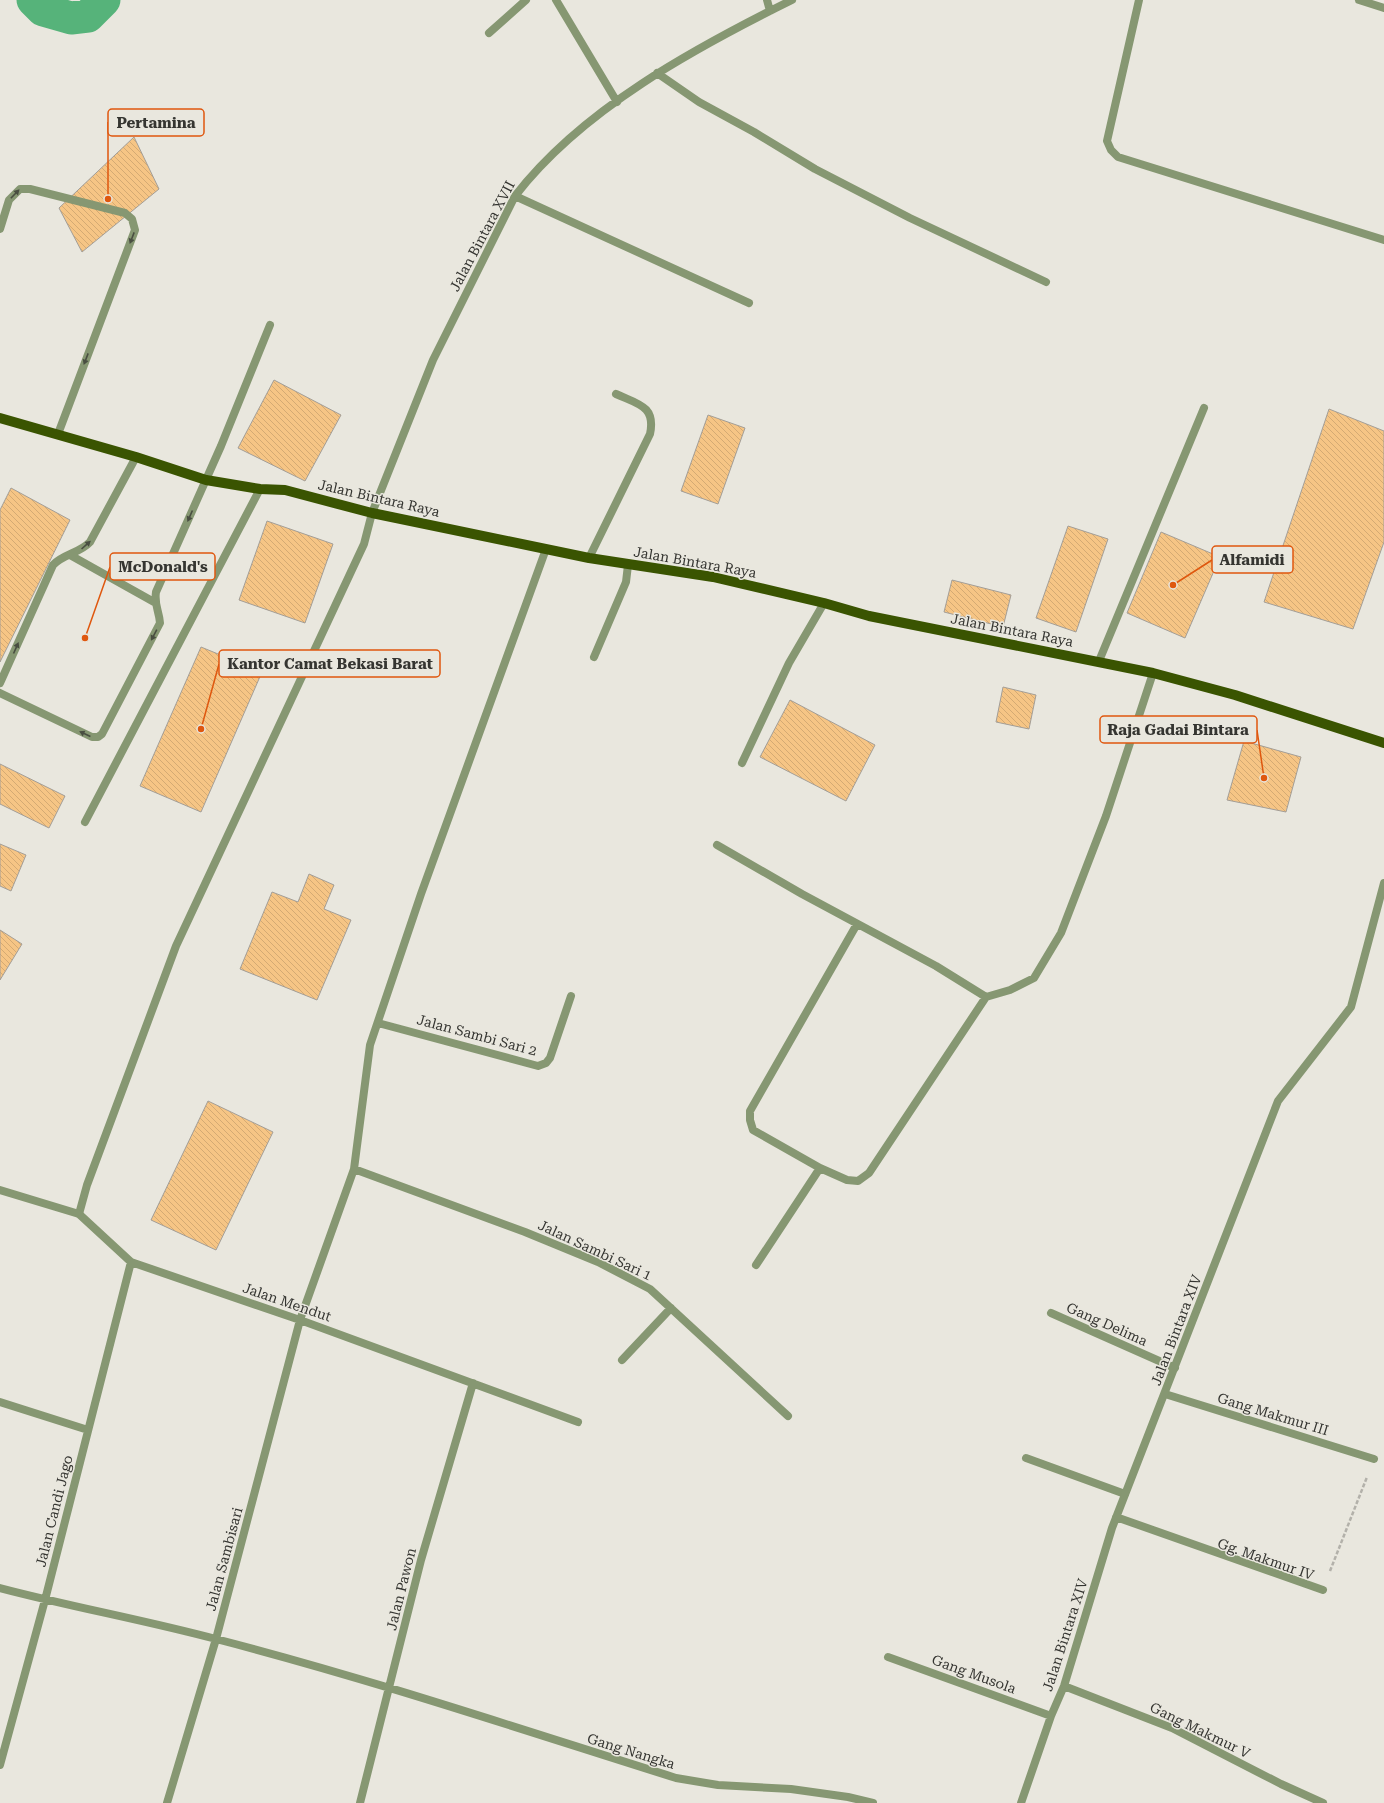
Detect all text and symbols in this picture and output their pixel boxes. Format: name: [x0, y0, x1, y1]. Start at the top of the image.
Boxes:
callout: Pertamina: [108, 109, 204, 136]
text: Pertamina: [116, 114, 196, 132]
street label: Jalan Bintara XVII: [446, 178, 518, 294]
one-way arrow: [10, 189, 20, 199]
one-way arrow: [128, 232, 134, 244]
one-way arrow: [82, 354, 88, 366]
street label: Jalan Bintara Raya: [317, 476, 442, 520]
one-way arrow: [187, 510, 193, 521]
one-way arrow: [82, 541, 91, 550]
street label: Jalan Bintara Raya: [632, 543, 758, 581]
callout: Alfamidi: [1212, 546, 1293, 573]
text: Alfamidi: [1219, 551, 1285, 569]
callout: McDonald's: [110, 553, 215, 580]
text: McDonald's: [118, 558, 208, 576]
street label: Jalan Bintara Raya: [949, 610, 1075, 650]
one-way arrow: [150, 630, 157, 641]
one-way arrow: [13, 642, 19, 653]
callout: Kantor Camat Bekasi Barat: [219, 650, 440, 677]
text: Kantor Camat Bekasi Barat: [227, 655, 433, 673]
callout: Raja Gadai Bintara: [1100, 716, 1257, 743]
text: Raja Gadai Bintara: [1107, 721, 1249, 739]
one-way arrow: [79, 731, 91, 737]
street label: Jalan Sambi Sari 2: [415, 1011, 539, 1059]
street label: Jalan Sambi Sari 1: [536, 1217, 655, 1283]
street label: Jalan Bintara XIV: [1147, 1272, 1205, 1388]
street label: Jalan Mendut: [241, 1279, 333, 1325]
street label: Gang Delima: [1064, 1299, 1150, 1349]
street label: Gang Makmur III: [1216, 1389, 1330, 1439]
street label: Jalan Candi Jago: [32, 1453, 76, 1569]
street label: Jalan Sambisari: [202, 1505, 246, 1613]
street label: Gg. Makmur IV: [1216, 1535, 1317, 1583]
street label: Jalan Pawon: [383, 1546, 419, 1632]
street label: Jalan Bintara XIV: [1039, 1577, 1091, 1693]
street label: Gang Musola: [930, 1651, 1019, 1697]
street label: Gang Makmur V: [1147, 1699, 1253, 1761]
street label: Gang Nangka: [585, 1730, 677, 1772]

